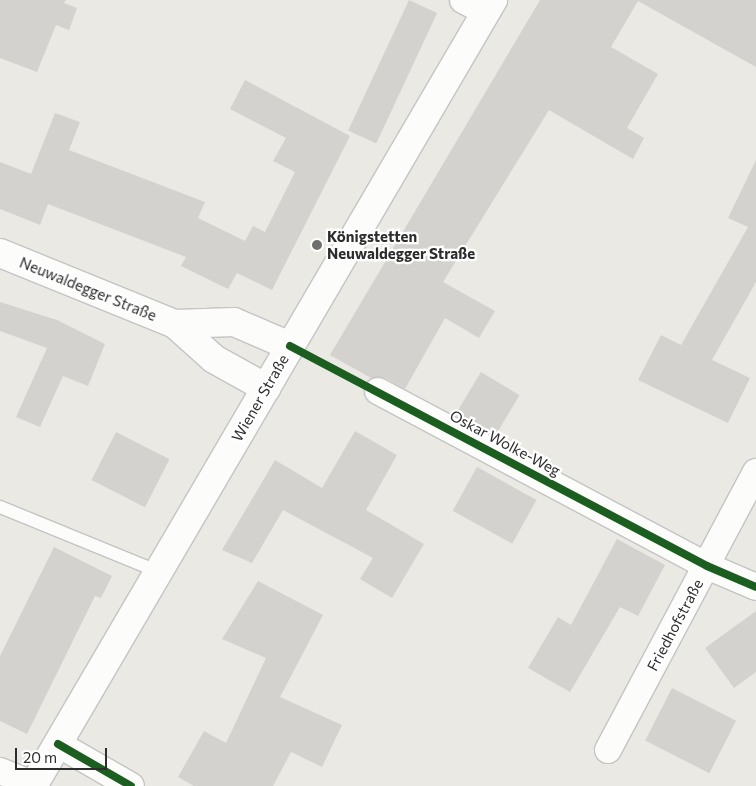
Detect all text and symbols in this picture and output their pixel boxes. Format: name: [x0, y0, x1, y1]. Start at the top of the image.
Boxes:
place label: Königstetten Neuwaldegger Straße: [327, 227, 475, 262]
marker: Königstetten Neuwaldegger Straße: [311, 239, 323, 251]
street label: Neuwaldegger Straße: [17, 253, 159, 325]
street label: Wiener Straße: [228, 351, 292, 445]
street label: Oskar Wolke-Weg: [447, 406, 563, 480]
street label: Friedhofstraße: [643, 576, 707, 674]
scale bar: [18, 738, 110, 770]
text: 20 m: [23, 748, 57, 766]

